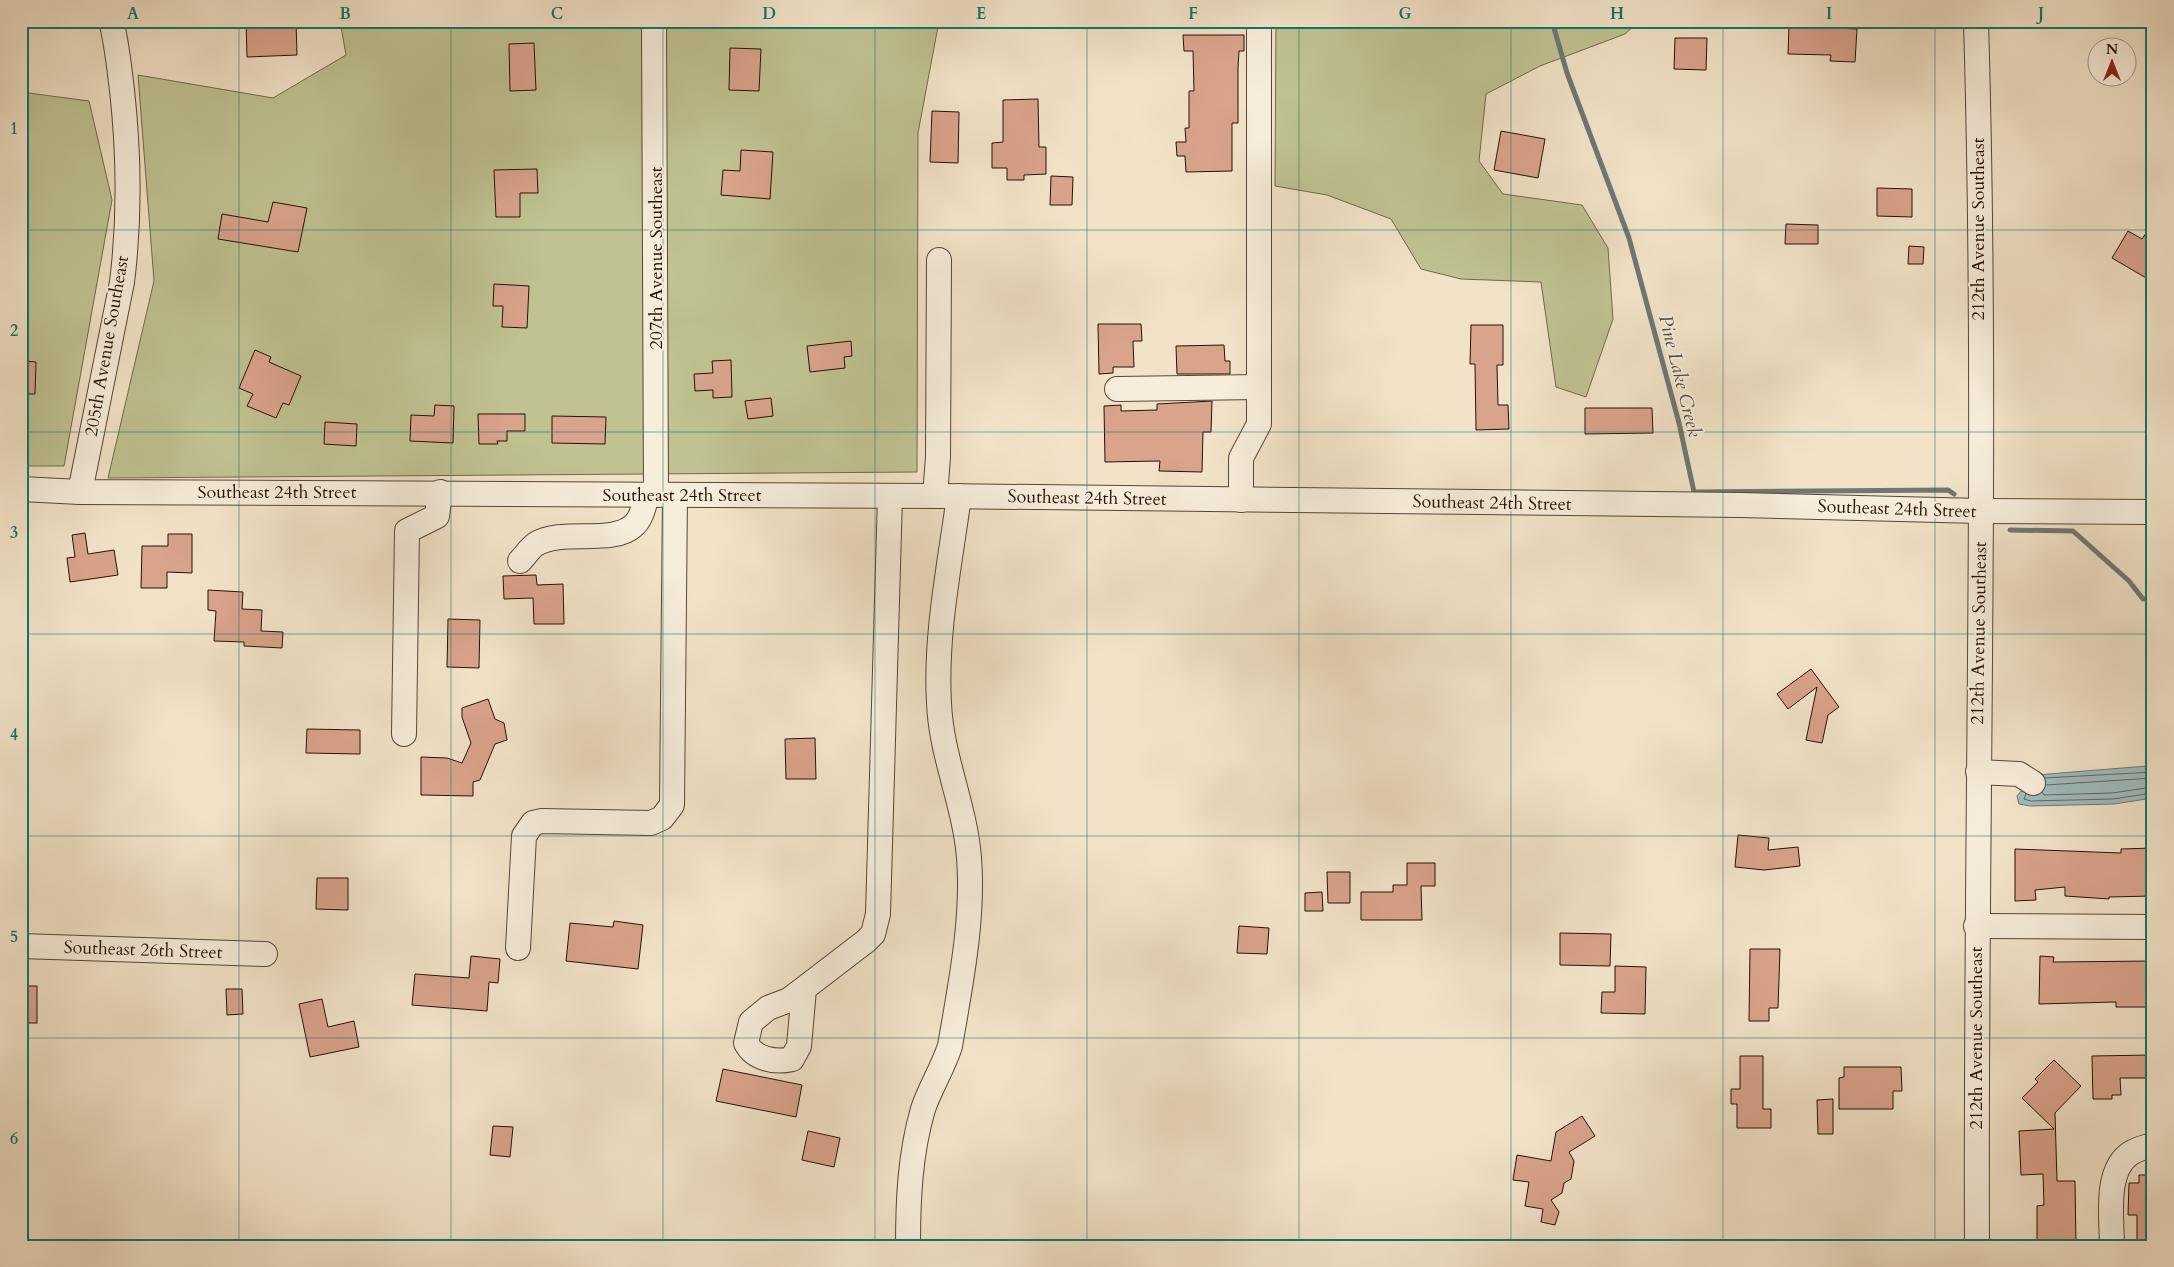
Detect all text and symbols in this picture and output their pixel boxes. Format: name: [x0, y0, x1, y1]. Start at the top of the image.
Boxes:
text: A: [127, 3, 139, 25]
text: B: [339, 3, 351, 25]
text: C: [551, 3, 563, 25]
text: D: [762, 3, 776, 25]
text: E: [976, 3, 986, 25]
text: F: [1188, 3, 1198, 25]
text: G: [1398, 3, 1412, 25]
text: H: [1610, 3, 1624, 25]
text: I: [1826, 3, 1832, 25]
text: J: [2036, 3, 2044, 25]
north arrow: [2086, 38, 2136, 88]
text: N: [2106, 40, 2118, 59]
text: 1: [10, 118, 18, 140]
street label: 212th Avenue Southeast: [1966, 137, 1991, 321]
street label: 207th Avenue Southeast: [644, 166, 669, 350]
street label: 205th Avenue Southeast: [79, 253, 135, 438]
water label: Pine Lake Creek: [1652, 312, 1708, 440]
text: 2: [10, 320, 18, 342]
street label: Southeast 24th Street: [198, 480, 357, 505]
street label: Southeast 24th Street: [603, 483, 762, 508]
street label: Southeast 24th Street: [1007, 484, 1167, 512]
street label: Southeast 24th Street: [1412, 489, 1572, 517]
street label: Southeast 24th Street: [1817, 494, 1977, 524]
text: 3: [10, 522, 18, 544]
street label: 212th Avenue Southeast: [1965, 541, 1993, 725]
text: 4: [10, 724, 18, 746]
text: 5: [10, 926, 18, 948]
street label: Southeast 26th Street: [63, 935, 223, 965]
street label: 212th Avenue Southeast: [1964, 946, 1989, 1130]
text: 6: [10, 1128, 18, 1150]

